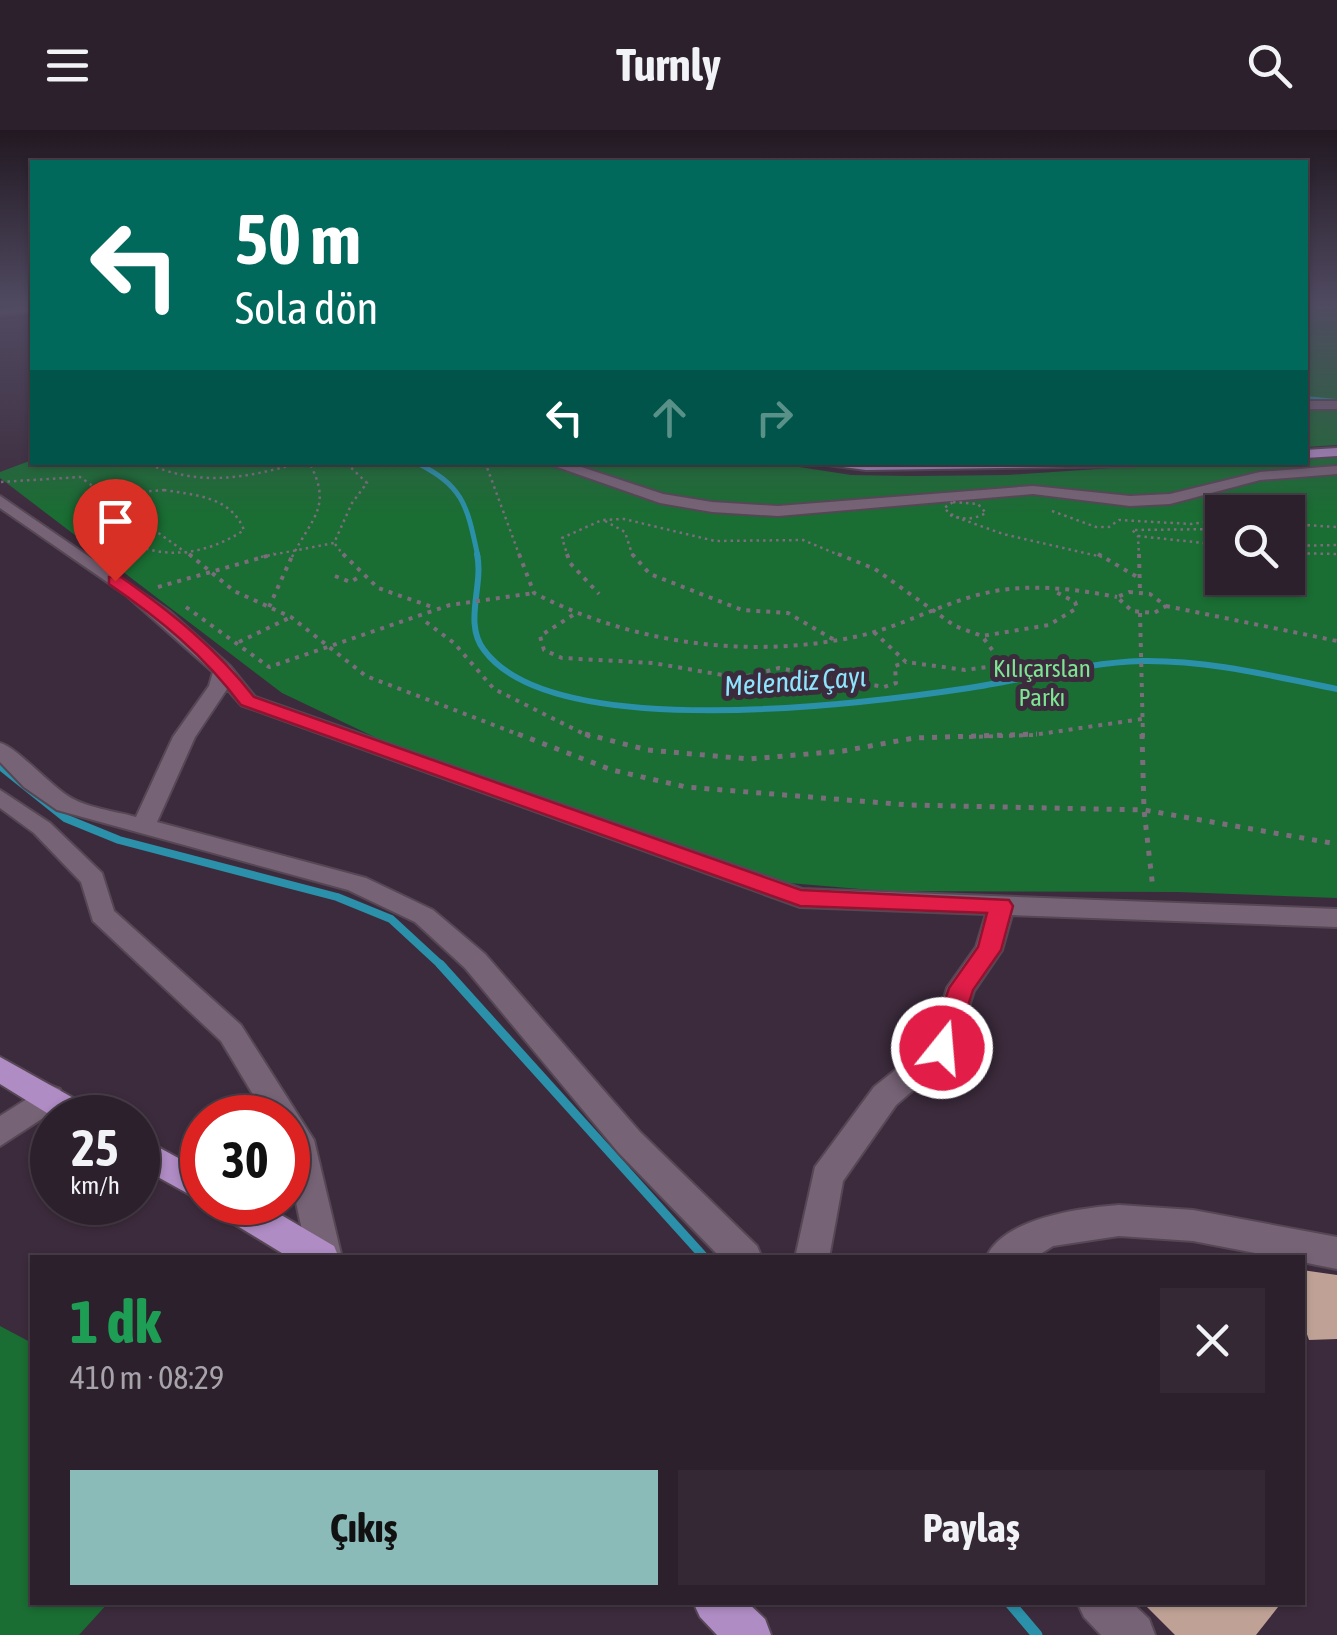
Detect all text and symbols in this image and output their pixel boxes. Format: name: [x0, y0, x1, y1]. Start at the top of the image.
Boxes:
icon: menu: [40, 38, 95, 93]
icon: search: [1242, 38, 1297, 93]
text: Turnly: [616, 39, 721, 91]
text: 50 m: [235, 199, 361, 279]
icon: left: [70, 200, 200, 330]
text: Sola dön: [235, 282, 378, 334]
icon: left: [537, 390, 592, 445]
icon: ahead: [642, 390, 697, 445]
icon: right: [747, 390, 802, 445]
pin: [73, 479, 158, 582]
icon: arrive: [88, 494, 143, 549]
map controls: [1205, 495, 1305, 595]
button: search: [1205, 495, 1305, 595]
park label: Kılıçarslan Parkı: [993, 654, 1091, 711]
water label: Melendiz Çayı: [723, 660, 867, 702]
position arrow: [890, 996, 994, 1100]
speed limit sign: 30: [180, 1095, 310, 1225]
text: 25: [71, 1119, 118, 1177]
text: km/h: [70, 1171, 120, 1199]
text: 1 dk: [70, 1287, 161, 1356]
button: close: [1160, 1288, 1265, 1393]
text: 410 m · 08:29: [70, 1359, 224, 1396]
button: Çıkış: [70, 1470, 658, 1585]
button: Paylaş: [678, 1470, 1265, 1585]

